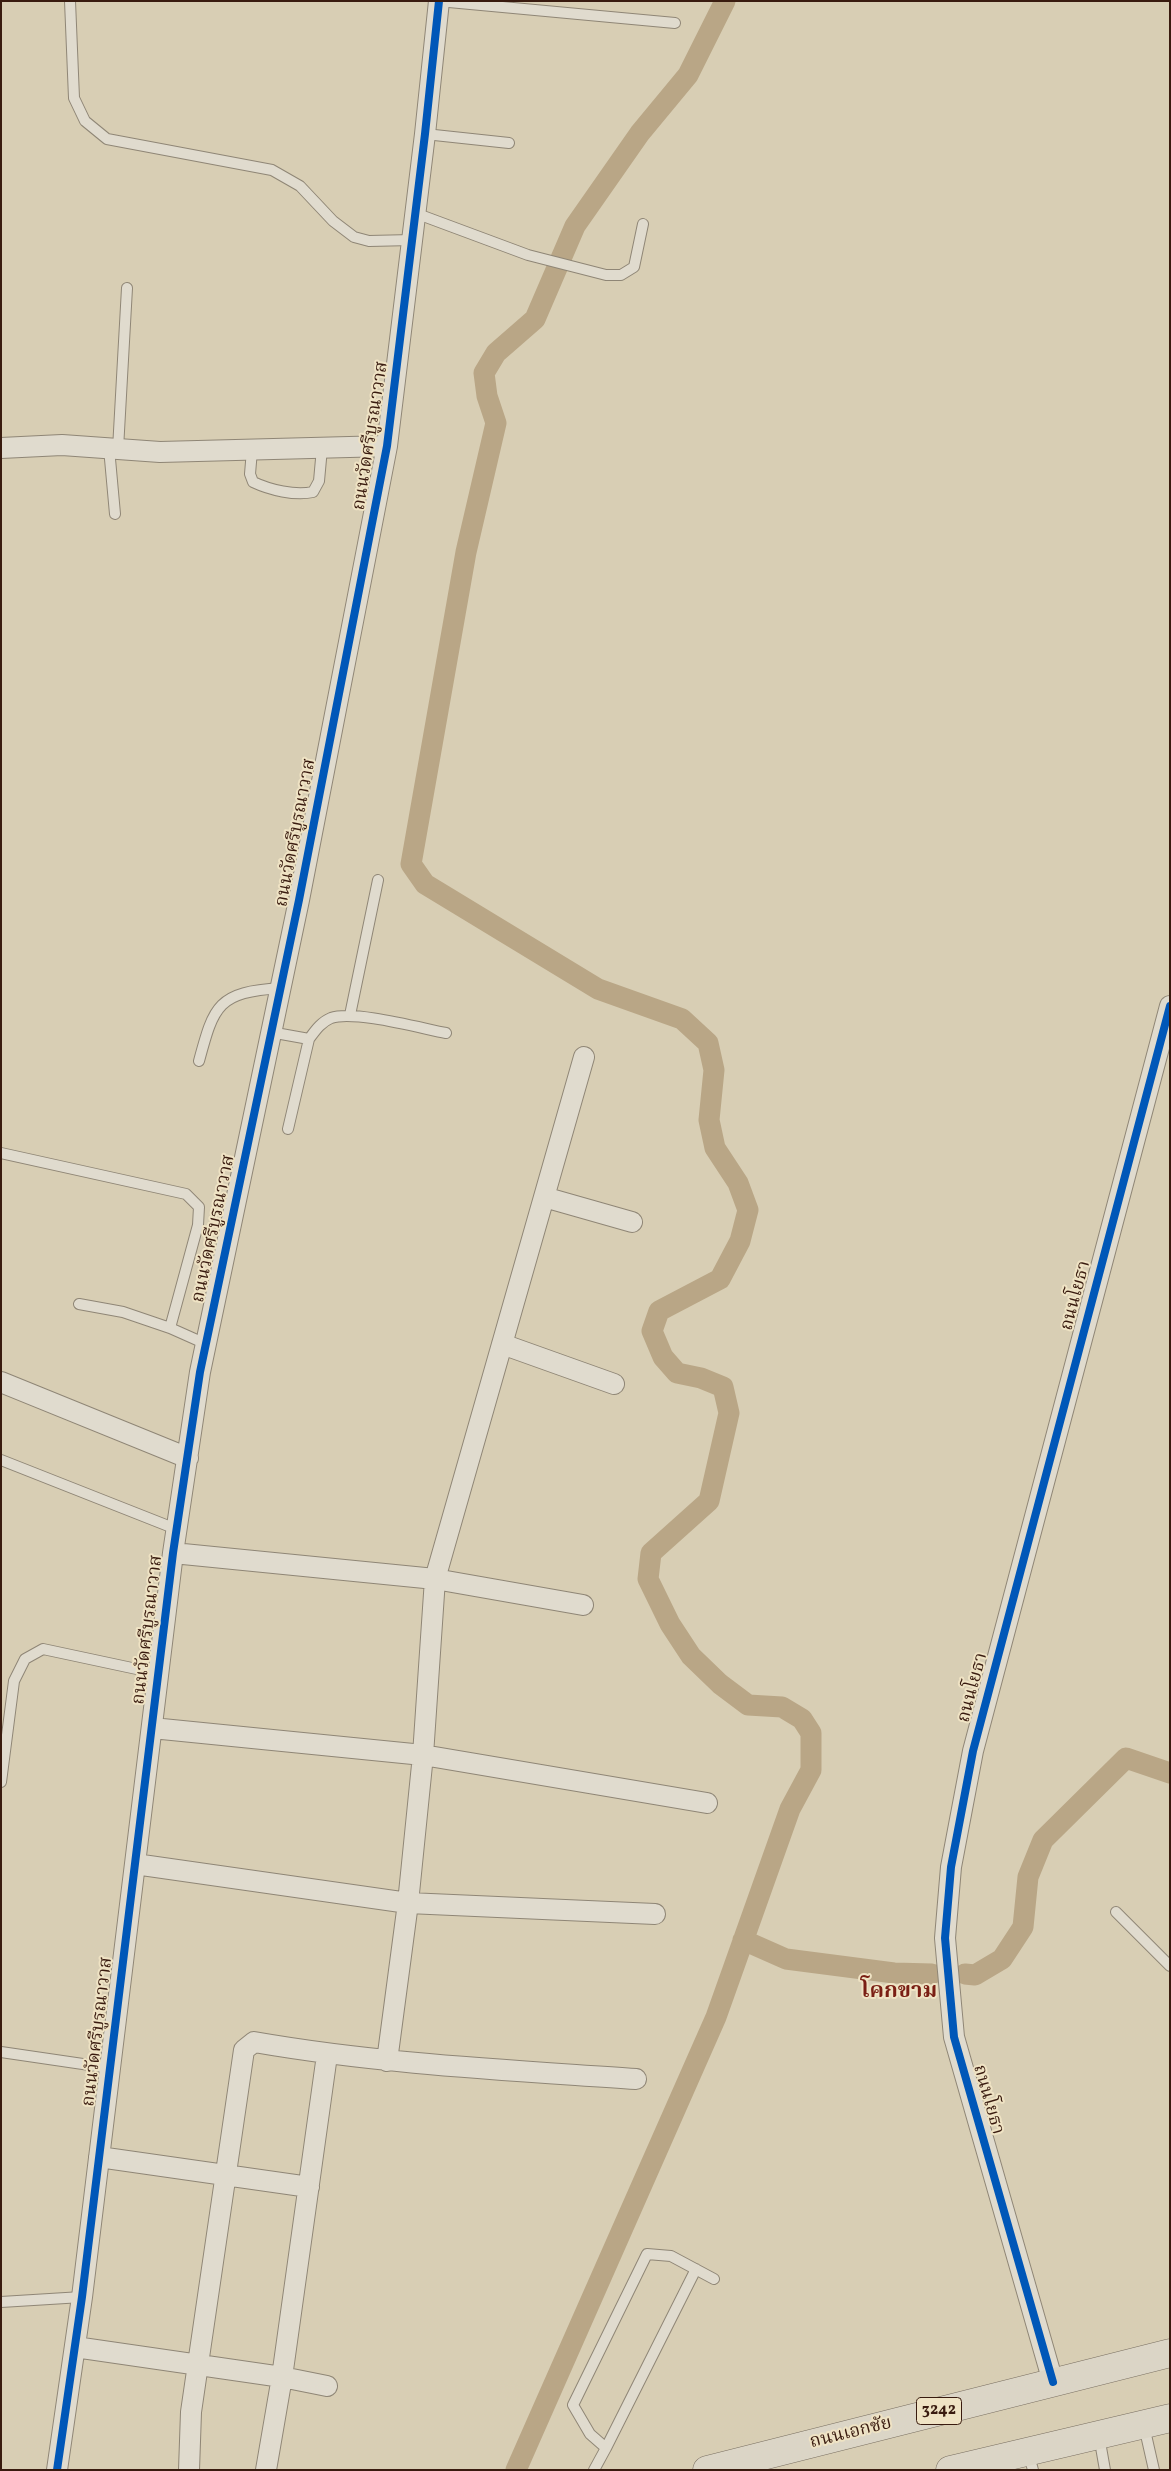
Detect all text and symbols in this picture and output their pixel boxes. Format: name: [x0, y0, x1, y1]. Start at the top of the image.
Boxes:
street label: ถนนวัดศรีบูรณาวาส: [350, 360, 394, 512]
street label: ถนนวัดศรีบูรณาวาส: [272, 757, 322, 909]
street label: ถนนวัดศรีบูรณาวาส: [189, 1153, 241, 1305]
street label: ถนนโยธา: [1057, 1259, 1097, 1333]
street label: ถนนวัดศรีบูรณาวาส: [129, 1554, 169, 1706]
street label: ถนนโยธา: [954, 1651, 994, 1725]
street label: ถนนวัดศรีบูรณาวาส: [79, 1956, 119, 2108]
district label: โคกขาม: [861, 1980, 937, 2006]
street label: ถนนโยธา: [967, 2063, 1007, 2137]
road number: 3242: [916, 2398, 962, 2424]
street label: ถนนเอกชัย: [808, 2413, 894, 2455]

